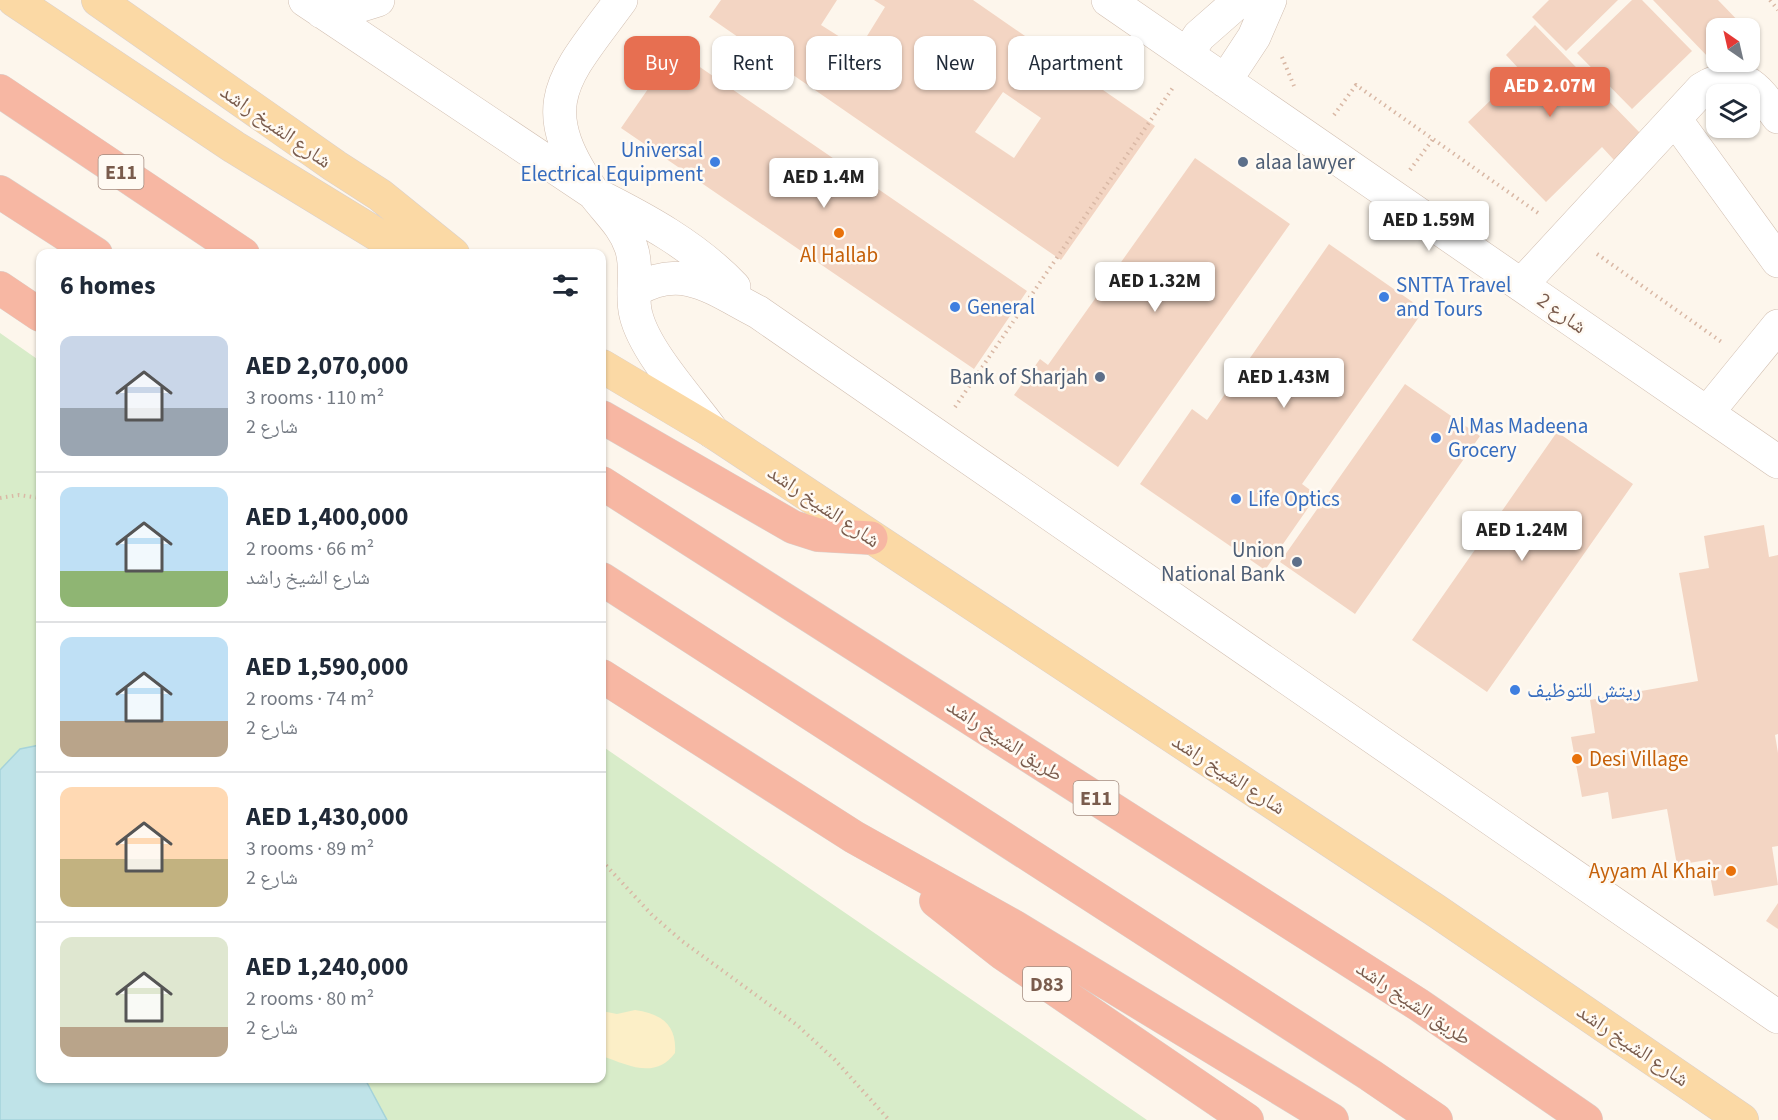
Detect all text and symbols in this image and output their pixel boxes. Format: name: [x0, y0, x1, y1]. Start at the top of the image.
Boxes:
north arrow: [1706, 18, 1760, 72]
map controls: [1706, 18, 1760, 138]
chip: Buy: [624, 36, 700, 90]
chip: Rent: [712, 36, 794, 90]
chip: Filters: [806, 36, 902, 90]
chip: New: [914, 36, 996, 90]
chip: Apartment: [1008, 36, 1144, 90]
pin: AED 2.07M: [1481, 67, 1619, 118]
text: AED 2.07M: [1504, 72, 1596, 100]
street label: شارع الشيخ راشد: [214, 76, 338, 176]
button: layers: [1706, 84, 1760, 138]
place label: Universal Electrical Equipment: [521, 135, 703, 189]
place label: alaa lawyer: [1255, 147, 1355, 177]
road number: E11: [98, 155, 144, 189]
marker: Universal Electrical Equipment: [708, 155, 722, 169]
marker: alaa lawyer: [1236, 155, 1250, 169]
pin: AED 1.4M: [762, 158, 886, 209]
text: AED 1.4M: [783, 163, 865, 191]
pin: AED 1.59M: [1360, 201, 1498, 252]
text: AED 1.59M: [1383, 206, 1475, 234]
marker: Al Hallab: [832, 226, 846, 240]
place label: Al Hallab: [800, 240, 878, 270]
pin: AED 1.32M: [1086, 262, 1224, 313]
text: 6 homes: [60, 267, 155, 304]
text: AED 1.32M: [1109, 267, 1201, 295]
icon: filters: [549, 269, 582, 302]
place label: SNTTA Travel and Tours: [1396, 270, 1511, 324]
street label: شارع 2: [1531, 285, 1593, 341]
marker: SNTTA Travel and Tours: [1377, 290, 1391, 304]
place label: General: [967, 292, 1035, 322]
marker: General: [948, 300, 962, 314]
text: AED 2,070,000: [246, 347, 409, 384]
pin: AED 1.43M: [1215, 358, 1353, 409]
icon: home: [108, 360, 180, 432]
place label: Bank of Sharjah: [950, 362, 1088, 392]
text: AED 1.43M: [1238, 363, 1330, 391]
marker: Bank of Sharjah: [1093, 370, 1107, 384]
text: 3 rooms · 110 m²: [246, 384, 384, 412]
place label: Al Mas Madeena Grocery: [1448, 411, 1588, 465]
text: شارع 2: [246, 413, 298, 441]
marker: Al Mas Madeena Grocery: [1429, 431, 1443, 445]
street label: شارع الشيخ راشد: [762, 457, 886, 555]
place label: Life Optics: [1248, 484, 1340, 514]
marker: Life Optics: [1229, 492, 1243, 506]
text: AED 1,400,000: [246, 498, 409, 535]
icon: home: [108, 511, 180, 583]
pin: AED 1.24M: [1453, 511, 1591, 562]
text: AED 1.24M: [1476, 516, 1568, 544]
text: 2 rooms · 66 m²: [246, 535, 374, 563]
place label: Union National Bank: [1161, 535, 1286, 589]
marker: Union National Bank: [1290, 555, 1304, 569]
text: شارع الشيخ راشد: [246, 564, 370, 592]
text: AED 1,590,000: [246, 648, 409, 685]
icon: home: [108, 661, 180, 733]
place label: ريتش للتوظيف: [1527, 675, 1641, 705]
marker: ريتش للتوظيف: [1508, 683, 1522, 697]
text: 2 rooms · 74 m²: [246, 685, 374, 713]
street label: طريق الشيخ راشد: [941, 691, 1069, 789]
text: شارع 2: [246, 714, 298, 742]
street label: شارع الشيخ راشد: [1166, 726, 1292, 822]
place label: Desi Village: [1589, 744, 1688, 774]
marker: Desi Village: [1570, 752, 1584, 766]
road number: E11: [1074, 781, 1118, 815]
text: AED 1,430,000: [246, 798, 409, 835]
icon: home: [108, 811, 180, 883]
text: 3 rooms · 89 m²: [246, 835, 374, 863]
place label: Ayyam Al Khair: [1589, 856, 1720, 886]
text: شارع 2: [246, 864, 298, 892]
marker: Ayyam Al Khair: [1724, 864, 1738, 878]
text: AED 1,240,000: [246, 948, 409, 985]
street label: طريق الشيخ راشد: [1350, 953, 1478, 1053]
icon: home: [108, 961, 180, 1033]
road number: D83: [1023, 967, 1071, 1001]
text: 2 rooms · 80 m²: [246, 985, 374, 1013]
street label: شارع الشيخ راشد: [1571, 996, 1695, 1094]
text: شارع 2: [246, 1014, 298, 1042]

